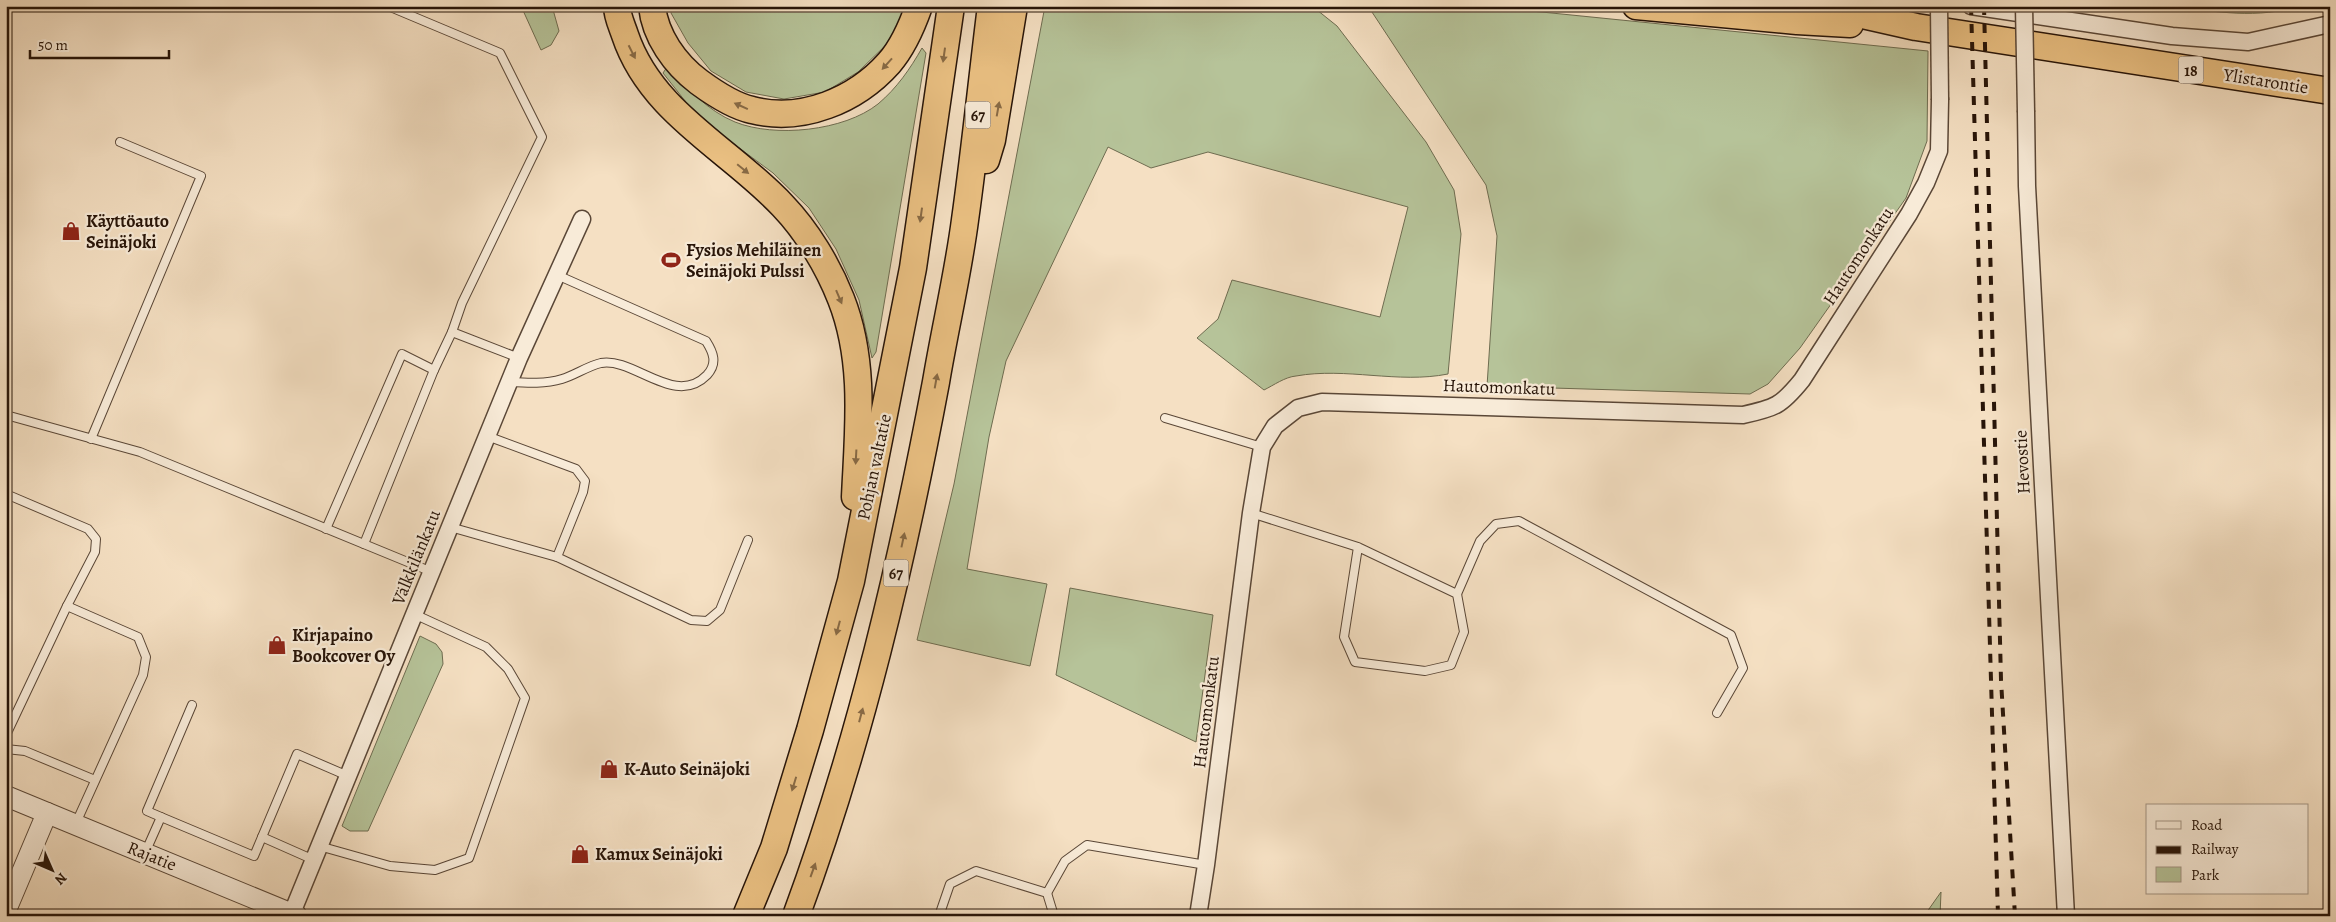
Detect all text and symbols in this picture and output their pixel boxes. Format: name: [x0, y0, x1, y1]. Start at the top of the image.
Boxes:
scale bar: [30, 28, 169, 60]
text: 50 m: [38, 35, 68, 55]
one-way arrow: [628, 45, 636, 59]
one-way arrow: [940, 47, 948, 63]
road number: 18: [2178, 56, 2204, 84]
one-way arrow: [882, 57, 893, 70]
street label: Ylistarontie: [2221, 62, 2310, 100]
one-way arrow: [734, 101, 748, 109]
one-way arrow: [994, 101, 1002, 117]
road number: 67: [966, 102, 990, 128]
one-way arrow: [736, 163, 749, 174]
street label: Hautomonkatu: [1817, 202, 1899, 310]
one-way arrow: [916, 208, 924, 224]
place label: Käyttöauto Seinäjoki: [86, 209, 169, 254]
shop icon: Käyttöauto Seinäjoki: [60, 220, 82, 242]
place label: Fysios Mehiläinen Seinäjoki Pulssi: [686, 238, 821, 283]
sports icon: Fysios Mehiläinen Seinäjoki Pulssi: [660, 249, 682, 271]
one-way arrow: [836, 290, 844, 304]
one-way arrow: [932, 372, 940, 388]
street label: Hautomonkatu: [1442, 373, 1556, 401]
street label: Pohjan valtatie: [851, 412, 897, 522]
street label: Hevostie: [2008, 429, 2036, 495]
one-way arrow: [852, 449, 860, 465]
street label: Välkkilänkatu: [386, 506, 446, 609]
one-way arrow: [900, 532, 908, 548]
road number: 67: [884, 560, 908, 586]
one-way arrow: [834, 620, 842, 635]
place label: Kirjapaino Bookcover Oy: [292, 623, 396, 668]
shop icon: Kirjapaino Bookcover Oy: [266, 634, 288, 656]
street label: Hautomonkatu: [1187, 654, 1225, 769]
one-way arrow: [857, 707, 865, 722]
place label: K-Auto Seinäjoki: [624, 757, 750, 781]
shop icon: K-Auto Seinäjoki: [598, 758, 620, 780]
one-way arrow: [789, 777, 797, 792]
legend: [2146, 804, 2308, 894]
text: Road: [2191, 815, 2223, 835]
street label: Rajatie: [124, 835, 180, 877]
text: Railway: [2191, 839, 2239, 859]
place label: Kamux Seinäjoki: [595, 842, 723, 866]
shop icon: Kamux Seinäjoki: [569, 843, 591, 865]
north arrow: [28, 844, 78, 894]
one-way arrow: [809, 862, 817, 877]
text: Park: [2191, 865, 2220, 885]
text: N: [51, 869, 71, 889]

